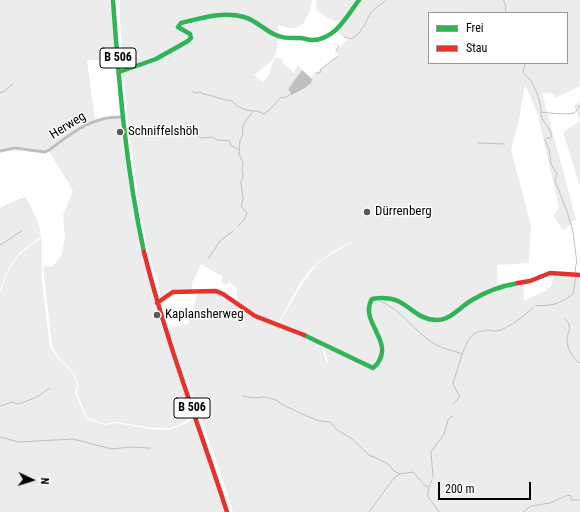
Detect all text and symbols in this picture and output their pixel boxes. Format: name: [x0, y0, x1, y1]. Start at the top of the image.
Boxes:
legend: [428, 12, 568, 64]
text: Frei: [466, 21, 484, 35]
text: Stau: [466, 41, 487, 55]
road number: B 506: [100, 48, 136, 68]
street label: Herweg: [47, 109, 89, 143]
place label: Schniffelshöh: [128, 124, 198, 140]
marker: Schniffelshöh: [115, 127, 125, 137]
place label: Dürrenberg: [375, 204, 432, 220]
marker: Dürrenberg: [362, 207, 372, 217]
place label: Kaplansherweg: [165, 307, 244, 323]
marker: Kaplansherweg: [152, 310, 162, 320]
road number: B 506: [174, 398, 210, 418]
north arrow: [12, 460, 52, 500]
scale bar: [440, 474, 533, 500]
text: N: [38, 477, 51, 485]
text: 200 m: [445, 482, 475, 496]

